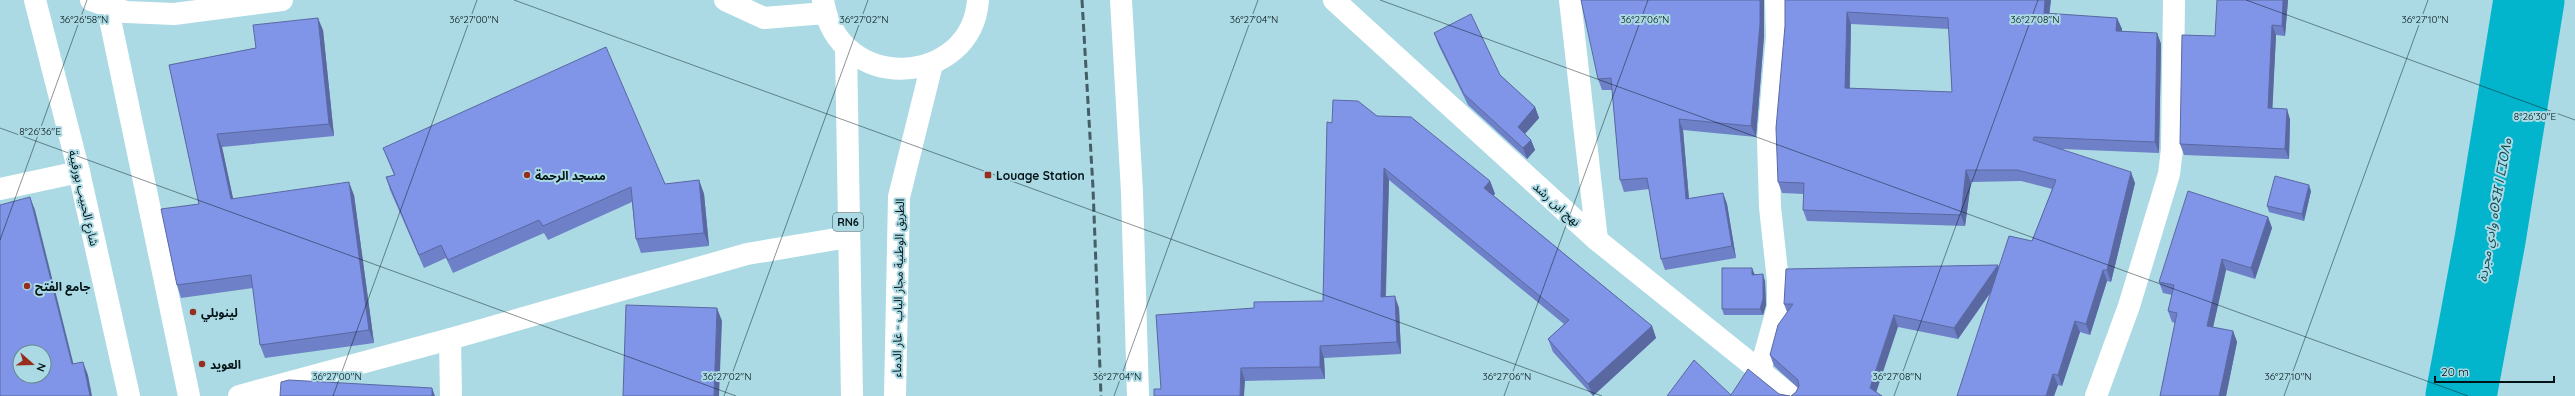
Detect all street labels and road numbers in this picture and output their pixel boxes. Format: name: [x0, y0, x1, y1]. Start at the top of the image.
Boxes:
street label: شارع الحبيب بورقيبة: [64, 149, 102, 248]
street label: نهج ابن رشد: [1529, 179, 1584, 231]
street label: الطريق الوطنية مجاز الباب - غار الدماء: [889, 198, 908, 378]
road number: RN6: [833, 213, 863, 231]

